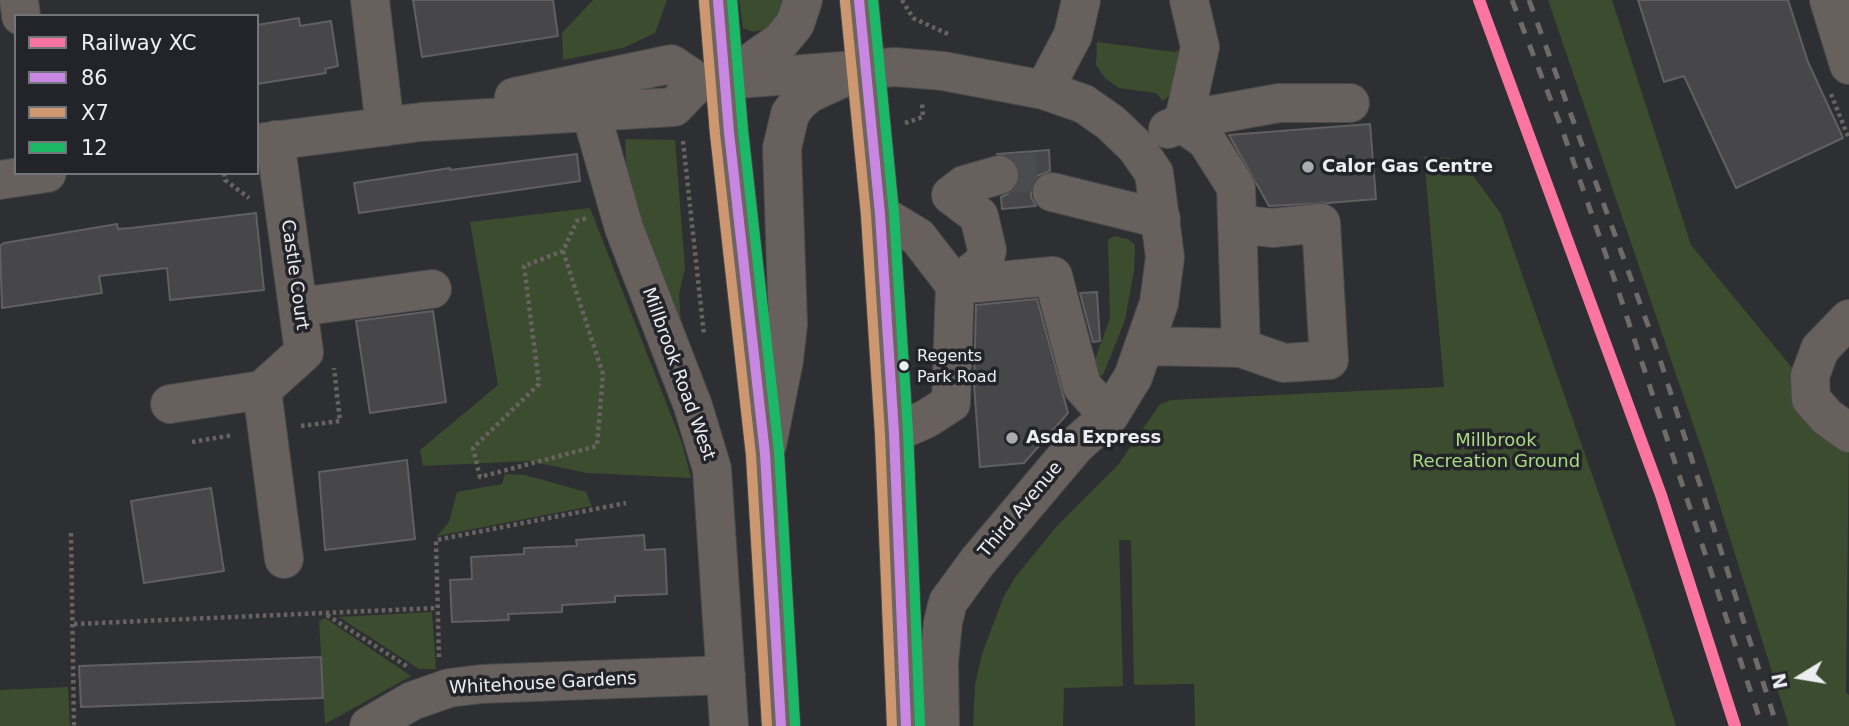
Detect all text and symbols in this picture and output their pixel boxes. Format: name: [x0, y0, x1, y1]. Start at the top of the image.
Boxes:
legend: [14, 14, 259, 175]
text: Railway XC: [81, 31, 196, 55]
text: 86: [81, 66, 108, 90]
text: X7: [81, 101, 109, 125]
text: 12: [81, 136, 108, 160]
place label: Calor Gas Centre: [1322, 156, 1493, 178]
marker: Calor Gas Centre: [1300, 159, 1316, 175]
street label: Castle Court: [276, 218, 312, 332]
street label: Millbrook Road West: [637, 285, 719, 463]
place label: Regents Park Road: [917, 347, 997, 385]
marker: Regents Park Road: [897, 359, 911, 373]
place label: Asda Express: [1026, 427, 1161, 449]
marker: Asda Express: [1004, 430, 1020, 446]
park label: Millbrook Recreation Ground: [1412, 430, 1580, 472]
street label: Third Avenue: [975, 458, 1067, 562]
north arrow: [1765, 642, 1835, 712]
street label: Whitehouse Gardens: [449, 668, 637, 700]
text: N: [1767, 671, 1792, 691]

